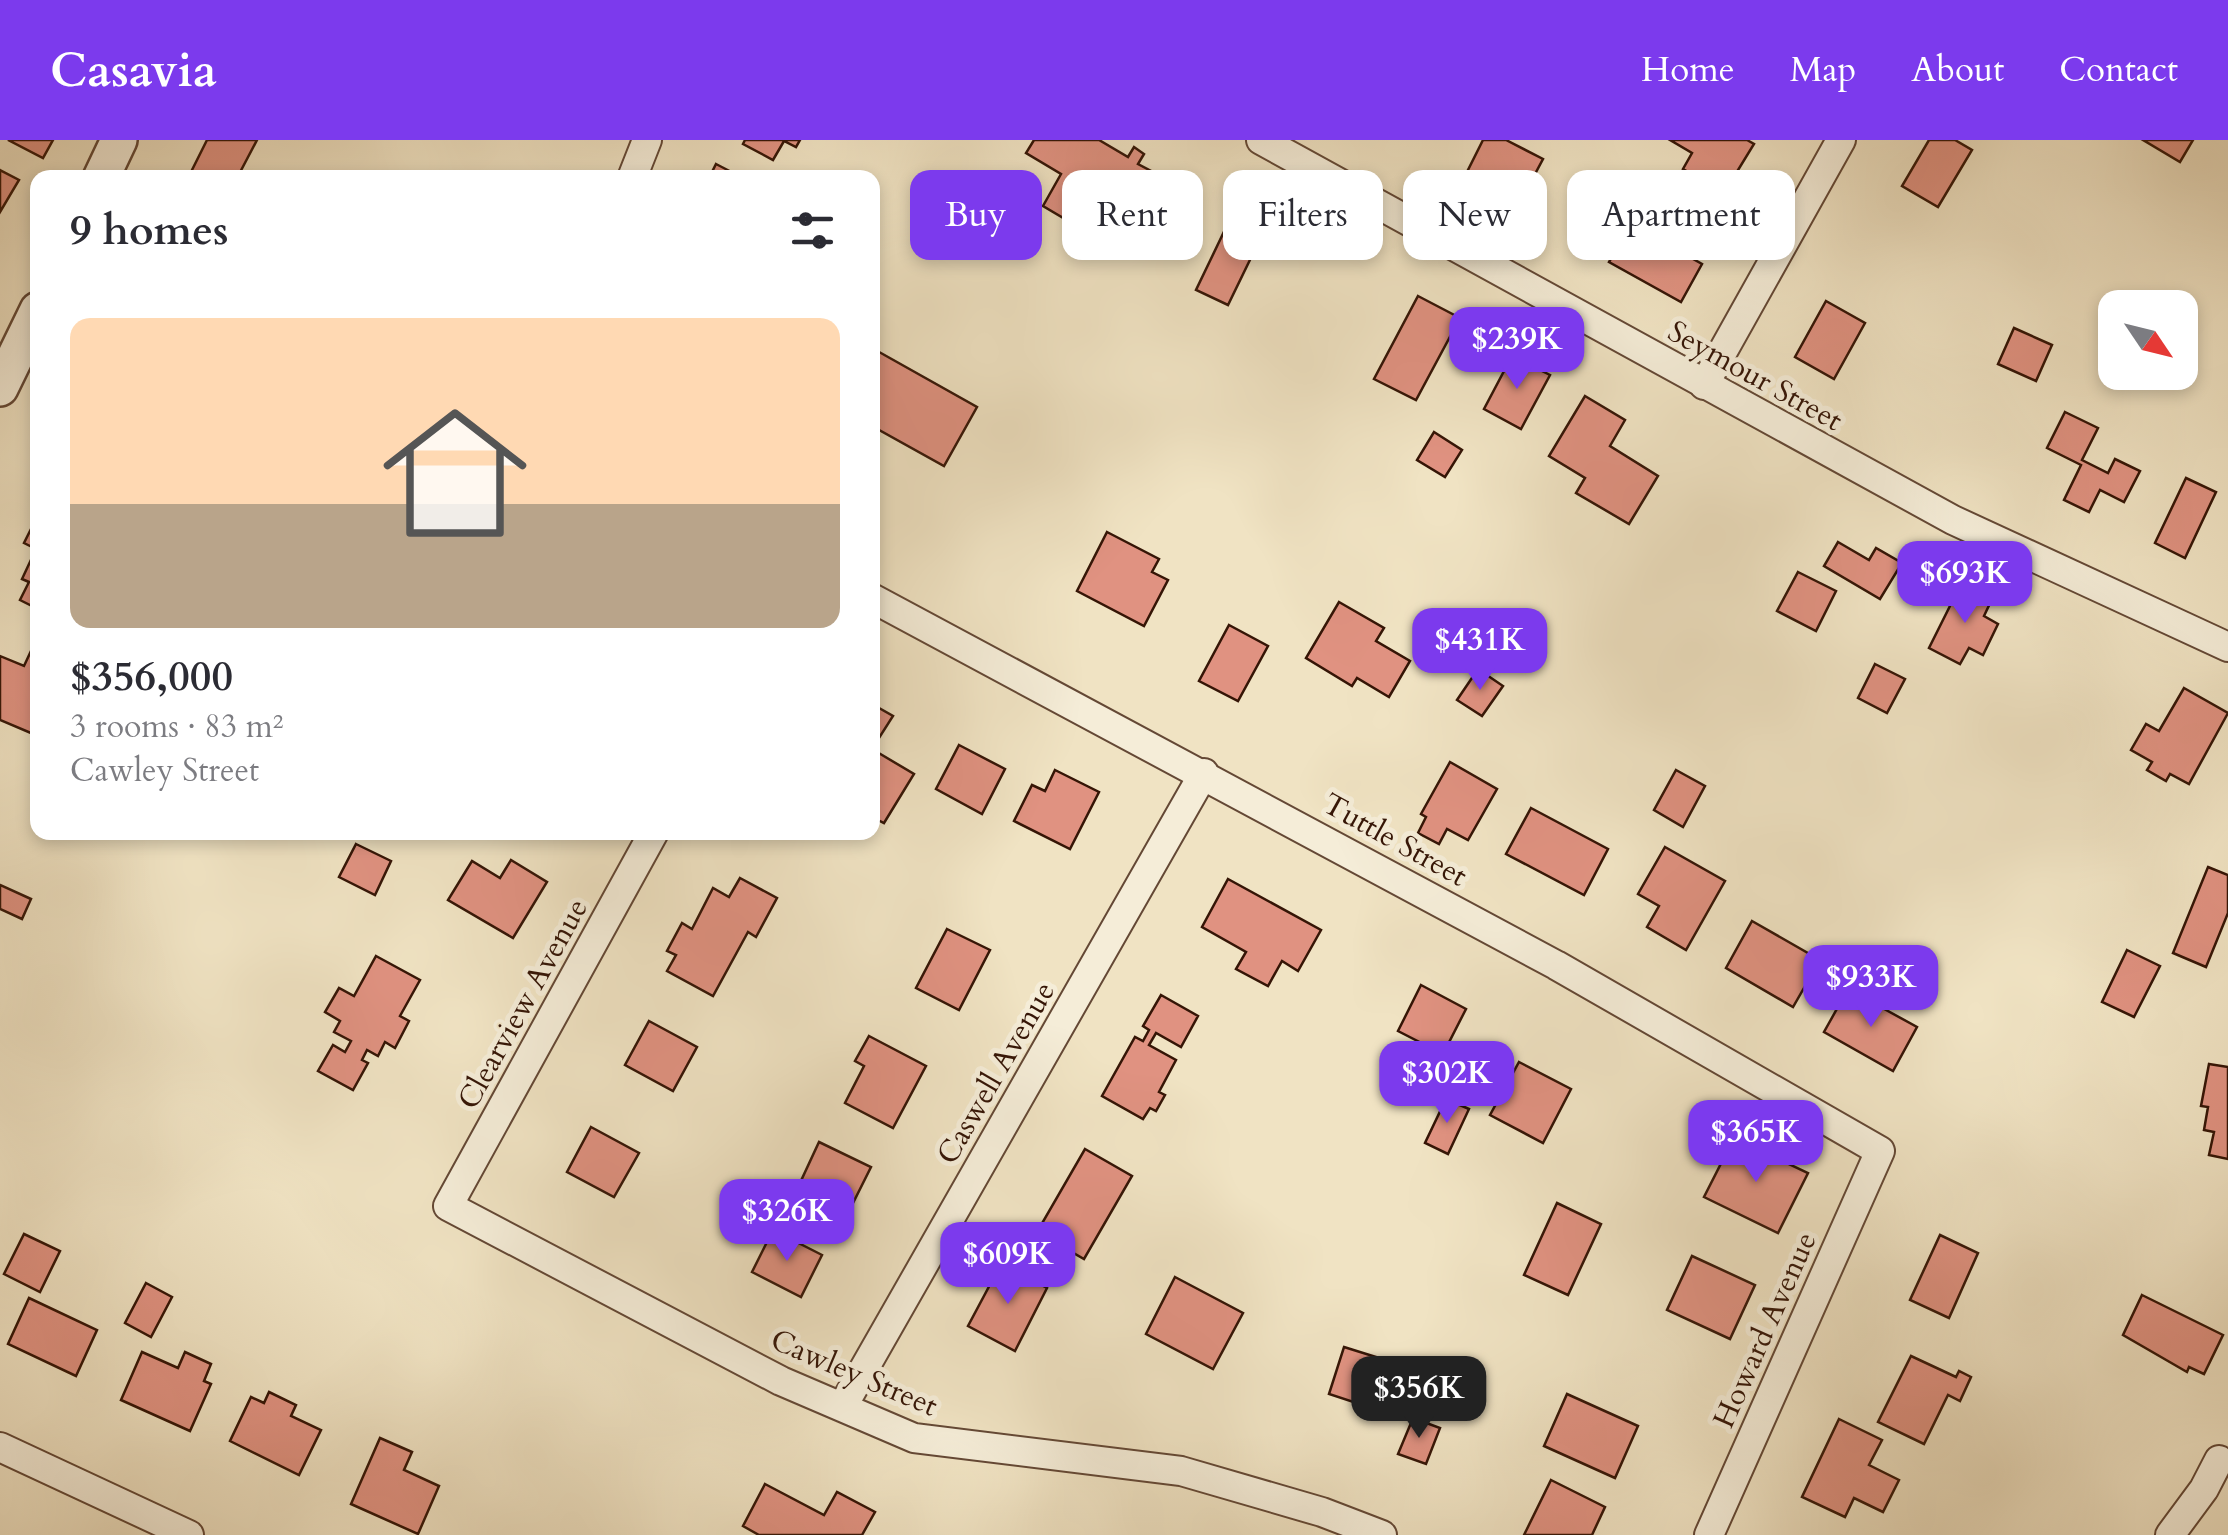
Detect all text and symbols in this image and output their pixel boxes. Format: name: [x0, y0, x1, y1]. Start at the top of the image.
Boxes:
text: Casavia: [50, 38, 217, 103]
text: Home: [1641, 46, 1735, 94]
text: Map: [1790, 46, 1856, 94]
text: About: [1911, 46, 2004, 94]
text: Contact: [2059, 46, 2178, 94]
chip: Buy: [910, 170, 1042, 260]
chip: Rent: [1062, 170, 1203, 260]
chip: Filters: [1223, 170, 1383, 260]
chip: New: [1403, 170, 1547, 260]
chip: Apartment: [1567, 170, 1795, 260]
text: 9 homes: [70, 202, 228, 259]
icon: filters: [785, 203, 840, 258]
north arrow: [2098, 290, 2198, 390]
map controls: [2098, 290, 2198, 390]
pin: $239K: [1447, 307, 1587, 392]
street label: Seymour Street: [1660, 311, 1850, 441]
text: $239K: [1471, 317, 1563, 361]
icon: home: [365, 383, 545, 563]
pin: $693K: [1895, 541, 2035, 626]
text: $693K: [1919, 551, 2011, 595]
pin: $431K: [1410, 608, 1550, 693]
text: $431K: [1434, 618, 1526, 662]
text: $356,000: [70, 648, 233, 705]
text: 3 rooms · 83 m²: [70, 705, 283, 749]
text: Cawley Street: [70, 749, 259, 793]
street label: Tuttle Street: [1316, 784, 1475, 897]
street label: Clearview Avenue: [448, 891, 598, 1117]
pin: $933K: [1801, 945, 1941, 1030]
text: $933K: [1825, 955, 1917, 999]
street label: Caswell Avenue: [927, 974, 1065, 1172]
pin: $302K: [1377, 1041, 1517, 1126]
text: $302K: [1401, 1051, 1493, 1095]
pin: $365K: [1686, 1100, 1826, 1185]
text: $365K: [1710, 1110, 1802, 1154]
pin: $326K: [717, 1179, 857, 1264]
text: $326K: [741, 1189, 833, 1233]
pin: $609K: [938, 1222, 1078, 1307]
street label: Howard Avenue: [1703, 1225, 1827, 1435]
text: $609K: [962, 1232, 1054, 1276]
street label: Cawley Street: [764, 1319, 944, 1427]
pin: $356K: [1349, 1356, 1489, 1441]
text: $356K: [1373, 1366, 1465, 1410]

